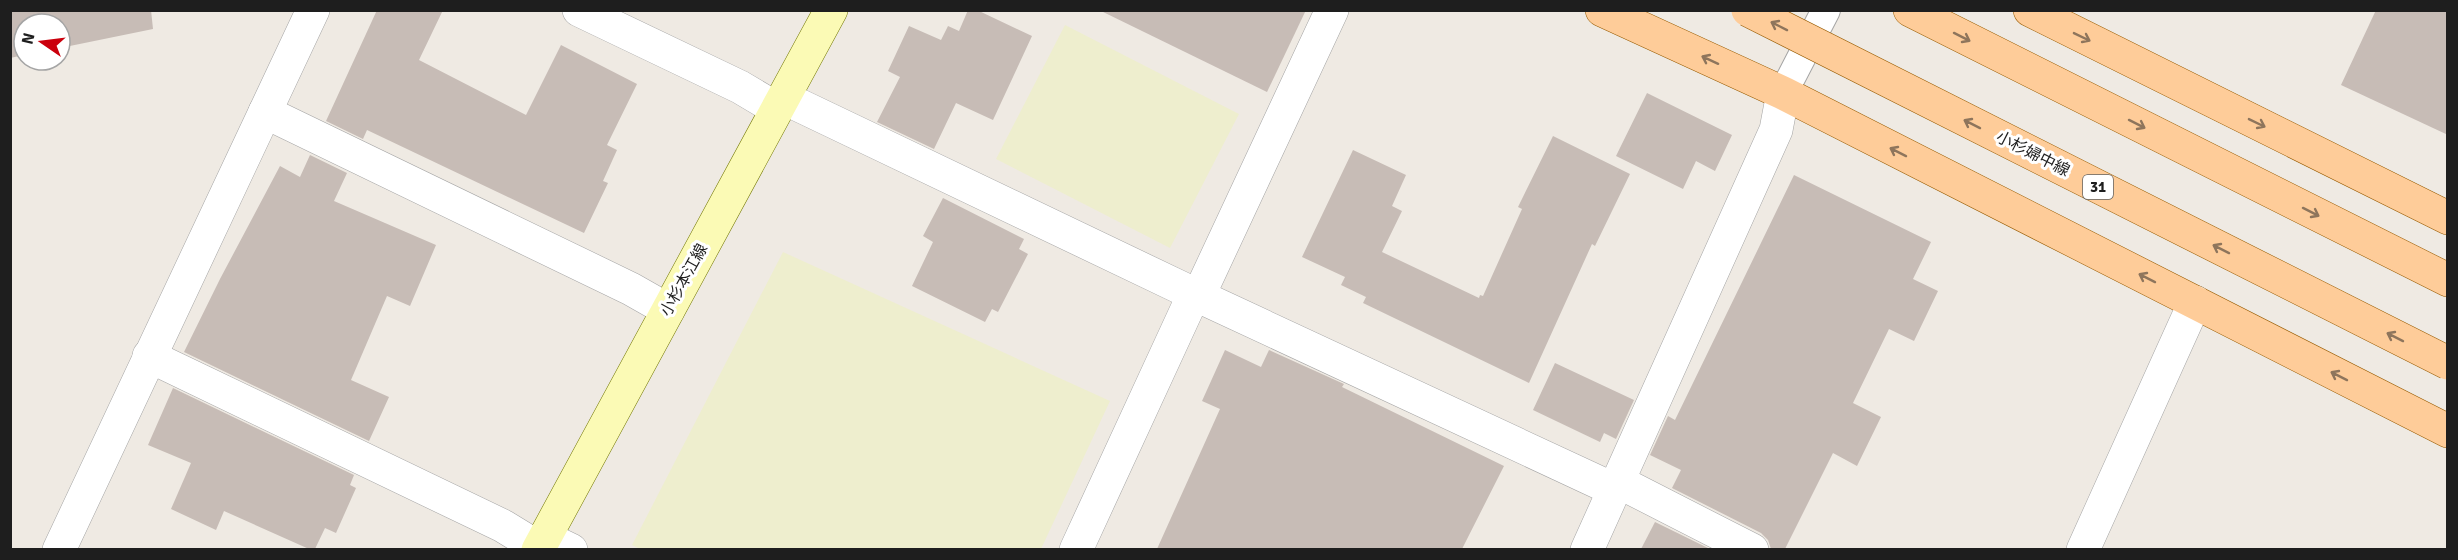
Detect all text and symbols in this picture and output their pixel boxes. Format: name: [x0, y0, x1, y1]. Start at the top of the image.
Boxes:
north arrow: [12, 12, 72, 72]
one-way arrow: [1771, 20, 1789, 32]
text: N: [17, 31, 39, 46]
one-way arrow: [1953, 31, 1971, 43]
one-way arrow: [2073, 31, 2091, 43]
one-way arrow: [1702, 54, 1720, 65]
one-way arrow: [1963, 117, 1981, 129]
one-way arrow: [2247, 118, 2265, 130]
one-way arrow: [2127, 119, 2145, 131]
street label: 小杉婦中線: [1993, 127, 2073, 181]
one-way arrow: [1889, 145, 1907, 157]
road number: 31: [2083, 175, 2113, 199]
one-way arrow: [2302, 206, 2319, 218]
street label: 小杉本江線: [656, 240, 712, 320]
one-way arrow: [2213, 243, 2231, 254]
one-way arrow: [2138, 271, 2156, 283]
one-way arrow: [2387, 331, 2405, 342]
one-way arrow: [2331, 369, 2349, 381]

